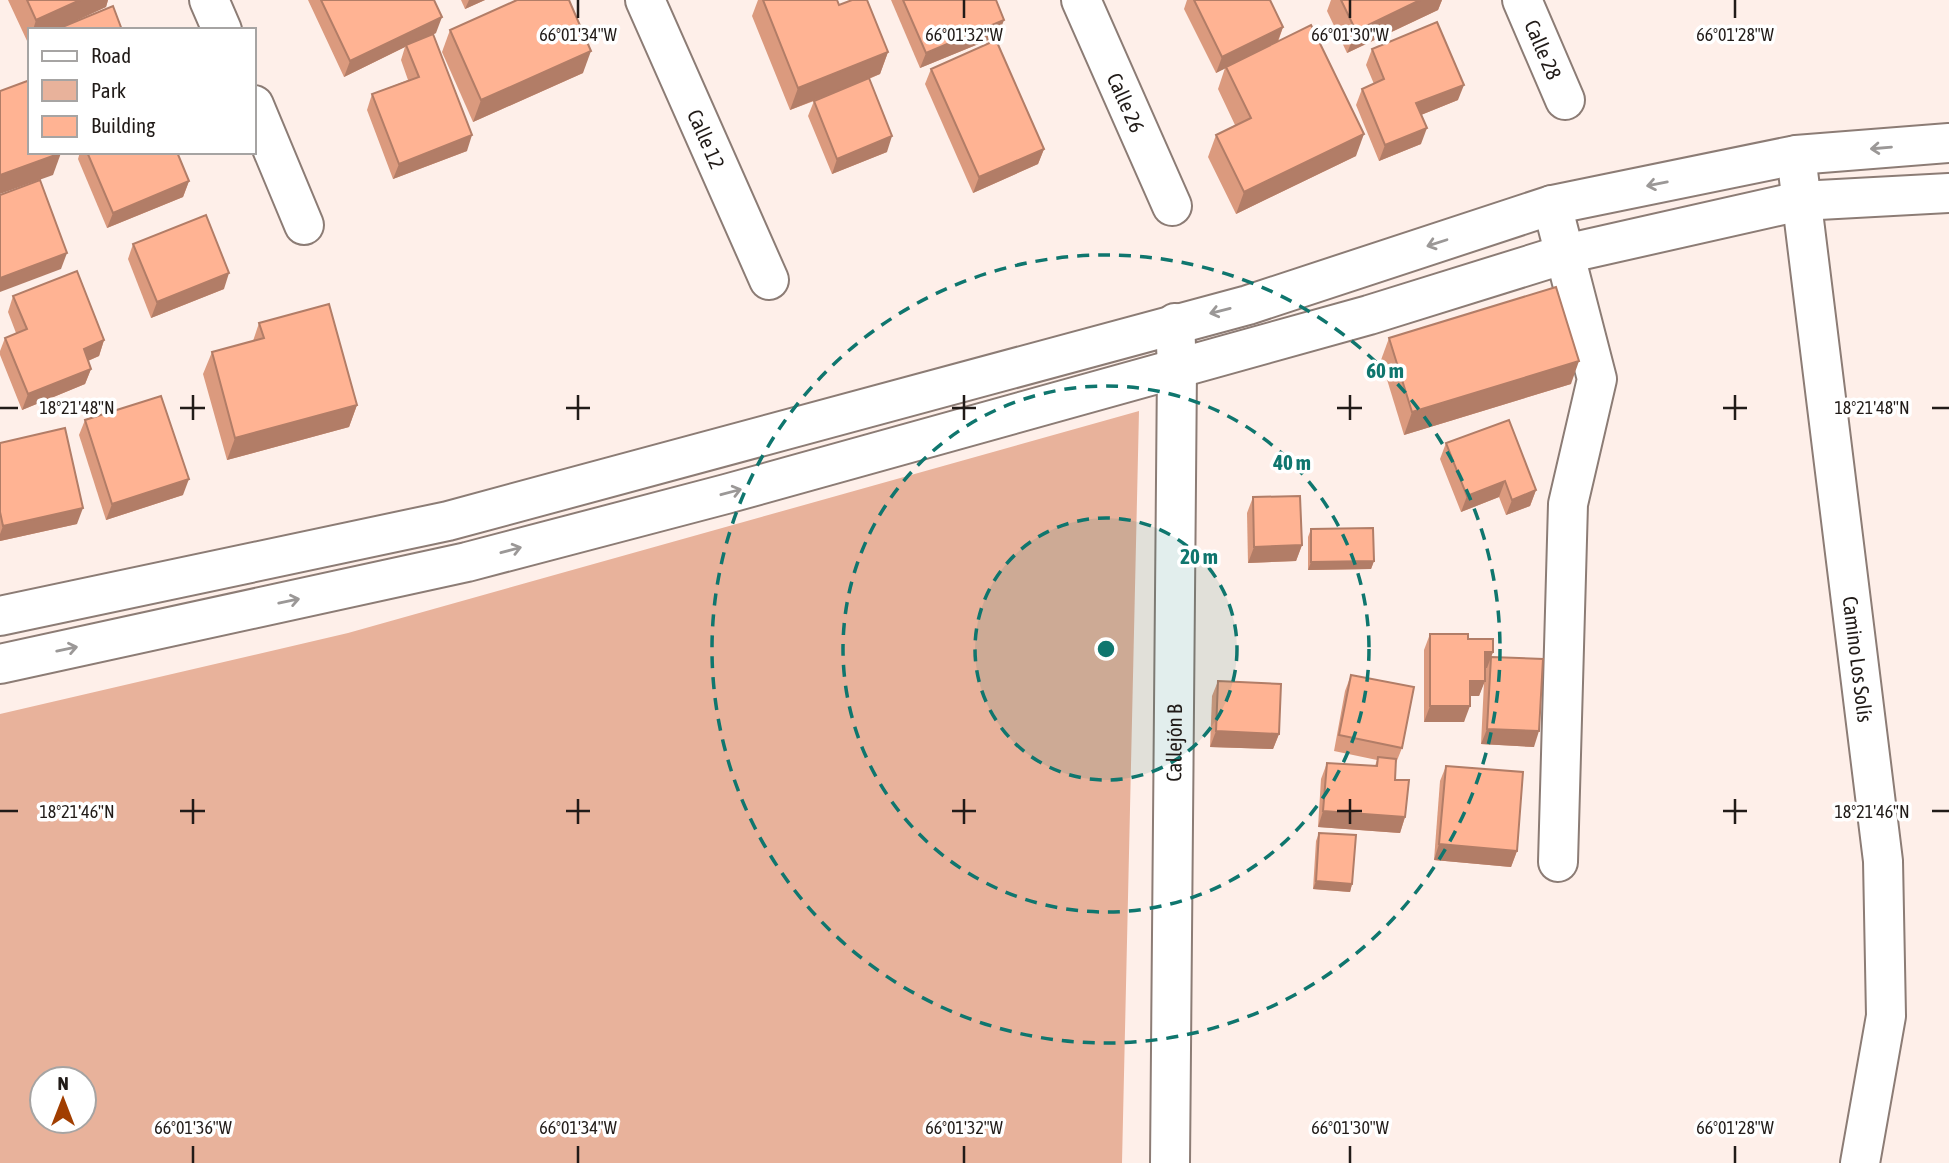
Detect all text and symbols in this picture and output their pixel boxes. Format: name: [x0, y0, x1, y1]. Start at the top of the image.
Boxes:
street label: Calle 28: [1520, 16, 1567, 83]
text: 66°01'34"W: [539, 24, 617, 45]
text: 66°01'32"W: [925, 24, 1003, 45]
text: 66°01'30"W: [1311, 24, 1389, 45]
text: 66°01'28"W: [1696, 24, 1774, 45]
legend: [28, 28, 256, 154]
text: Road: [91, 43, 131, 67]
street label: Calle 26: [1103, 69, 1150, 136]
text: Park: [91, 78, 126, 102]
street label: Calle 12: [683, 106, 730, 172]
text: Building: [91, 113, 155, 137]
one-way arrow: [1870, 142, 1893, 155]
one-way arrow: [1646, 177, 1669, 191]
one-way arrow: [1427, 237, 1449, 250]
one-way arrow: [1210, 305, 1232, 318]
text: 60 m: [1366, 358, 1404, 382]
text: 18°21'48"N: [39, 397, 115, 418]
text: 18°21'48"N: [1834, 397, 1910, 418]
text: 40 m: [1272, 450, 1311, 474]
one-way arrow: [719, 485, 741, 498]
one-way arrow: [500, 543, 522, 556]
text: 20 m: [1180, 544, 1218, 568]
one-way arrow: [277, 593, 300, 607]
street label: Camino Los Solís: [1838, 595, 1878, 724]
centre of rings: [1094, 637, 1118, 661]
one-way arrow: [55, 642, 78, 656]
street label: Callejón B: [1161, 704, 1186, 782]
text: 18°21'46"N: [39, 801, 115, 822]
text: 18°21'46"N: [1834, 801, 1910, 822]
north arrow: [28, 1065, 98, 1135]
text: N: [57, 1072, 69, 1094]
text: 66°01'36"W: [154, 1117, 232, 1138]
text: 66°01'34"W: [539, 1117, 617, 1138]
text: 66°01'32"W: [925, 1117, 1003, 1138]
text: 66°01'30"W: [1311, 1117, 1389, 1138]
text: 66°01'28"W: [1696, 1117, 1774, 1138]

